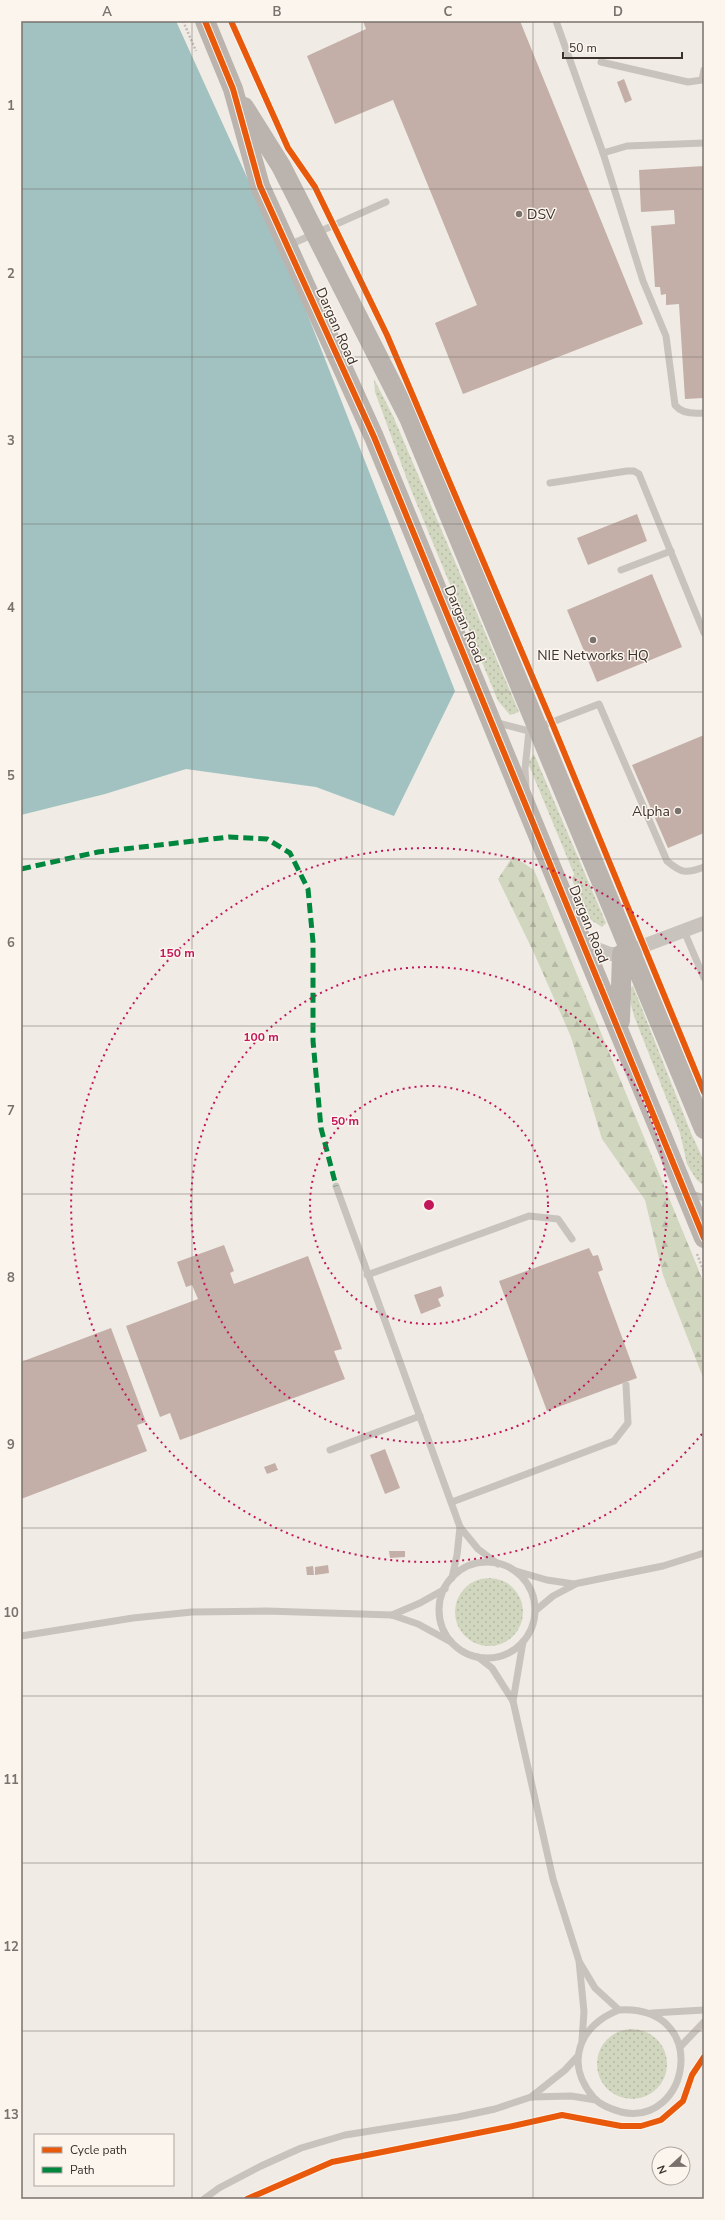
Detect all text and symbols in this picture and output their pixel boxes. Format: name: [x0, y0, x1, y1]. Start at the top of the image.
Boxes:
text: A: [102, 3, 112, 21]
text: B: [273, 3, 282, 21]
text: C: [444, 3, 453, 21]
text: D: [613, 3, 623, 21]
scale bar: [563, 34, 682, 60]
text: 50 m: [569, 40, 597, 56]
text: 1: [7, 97, 15, 115]
place label: DSV: [527, 205, 556, 224]
marker: DSV: [514, 209, 524, 219]
text: 2: [7, 265, 15, 283]
street label: Dargan Road: [311, 285, 362, 368]
text: 3: [7, 432, 15, 450]
street label: Dargan Road: [440, 583, 489, 666]
text: 4: [7, 599, 15, 617]
marker: NIE Networks HQ: [588, 635, 598, 645]
place label: NIE Networks HQ: [537, 646, 649, 665]
text: 5: [7, 767, 15, 785]
place label: Alpha: [632, 802, 670, 821]
marker: Alpha: [673, 806, 683, 816]
street label: Dargan Road: [564, 882, 613, 966]
text: 6: [7, 934, 15, 952]
text: 150 m: [159, 945, 195, 961]
text: 100 m: [243, 1029, 279, 1045]
text: 7: [7, 1102, 15, 1120]
text: 50 m: [331, 1113, 359, 1129]
centre of rings: [422, 1198, 436, 1212]
text: 8: [7, 1269, 15, 1287]
text: 9: [7, 1436, 15, 1454]
text: 10: [3, 1604, 19, 1622]
text: 11: [3, 1771, 19, 1789]
text: 12: [3, 1938, 19, 1956]
text: 13: [3, 2106, 19, 2124]
legend: [34, 2134, 174, 2186]
text: Cycle path: [70, 2142, 127, 2158]
north arrow: [651, 2146, 691, 2186]
text: Path: [70, 2162, 95, 2178]
text: N: [654, 2163, 671, 2176]

